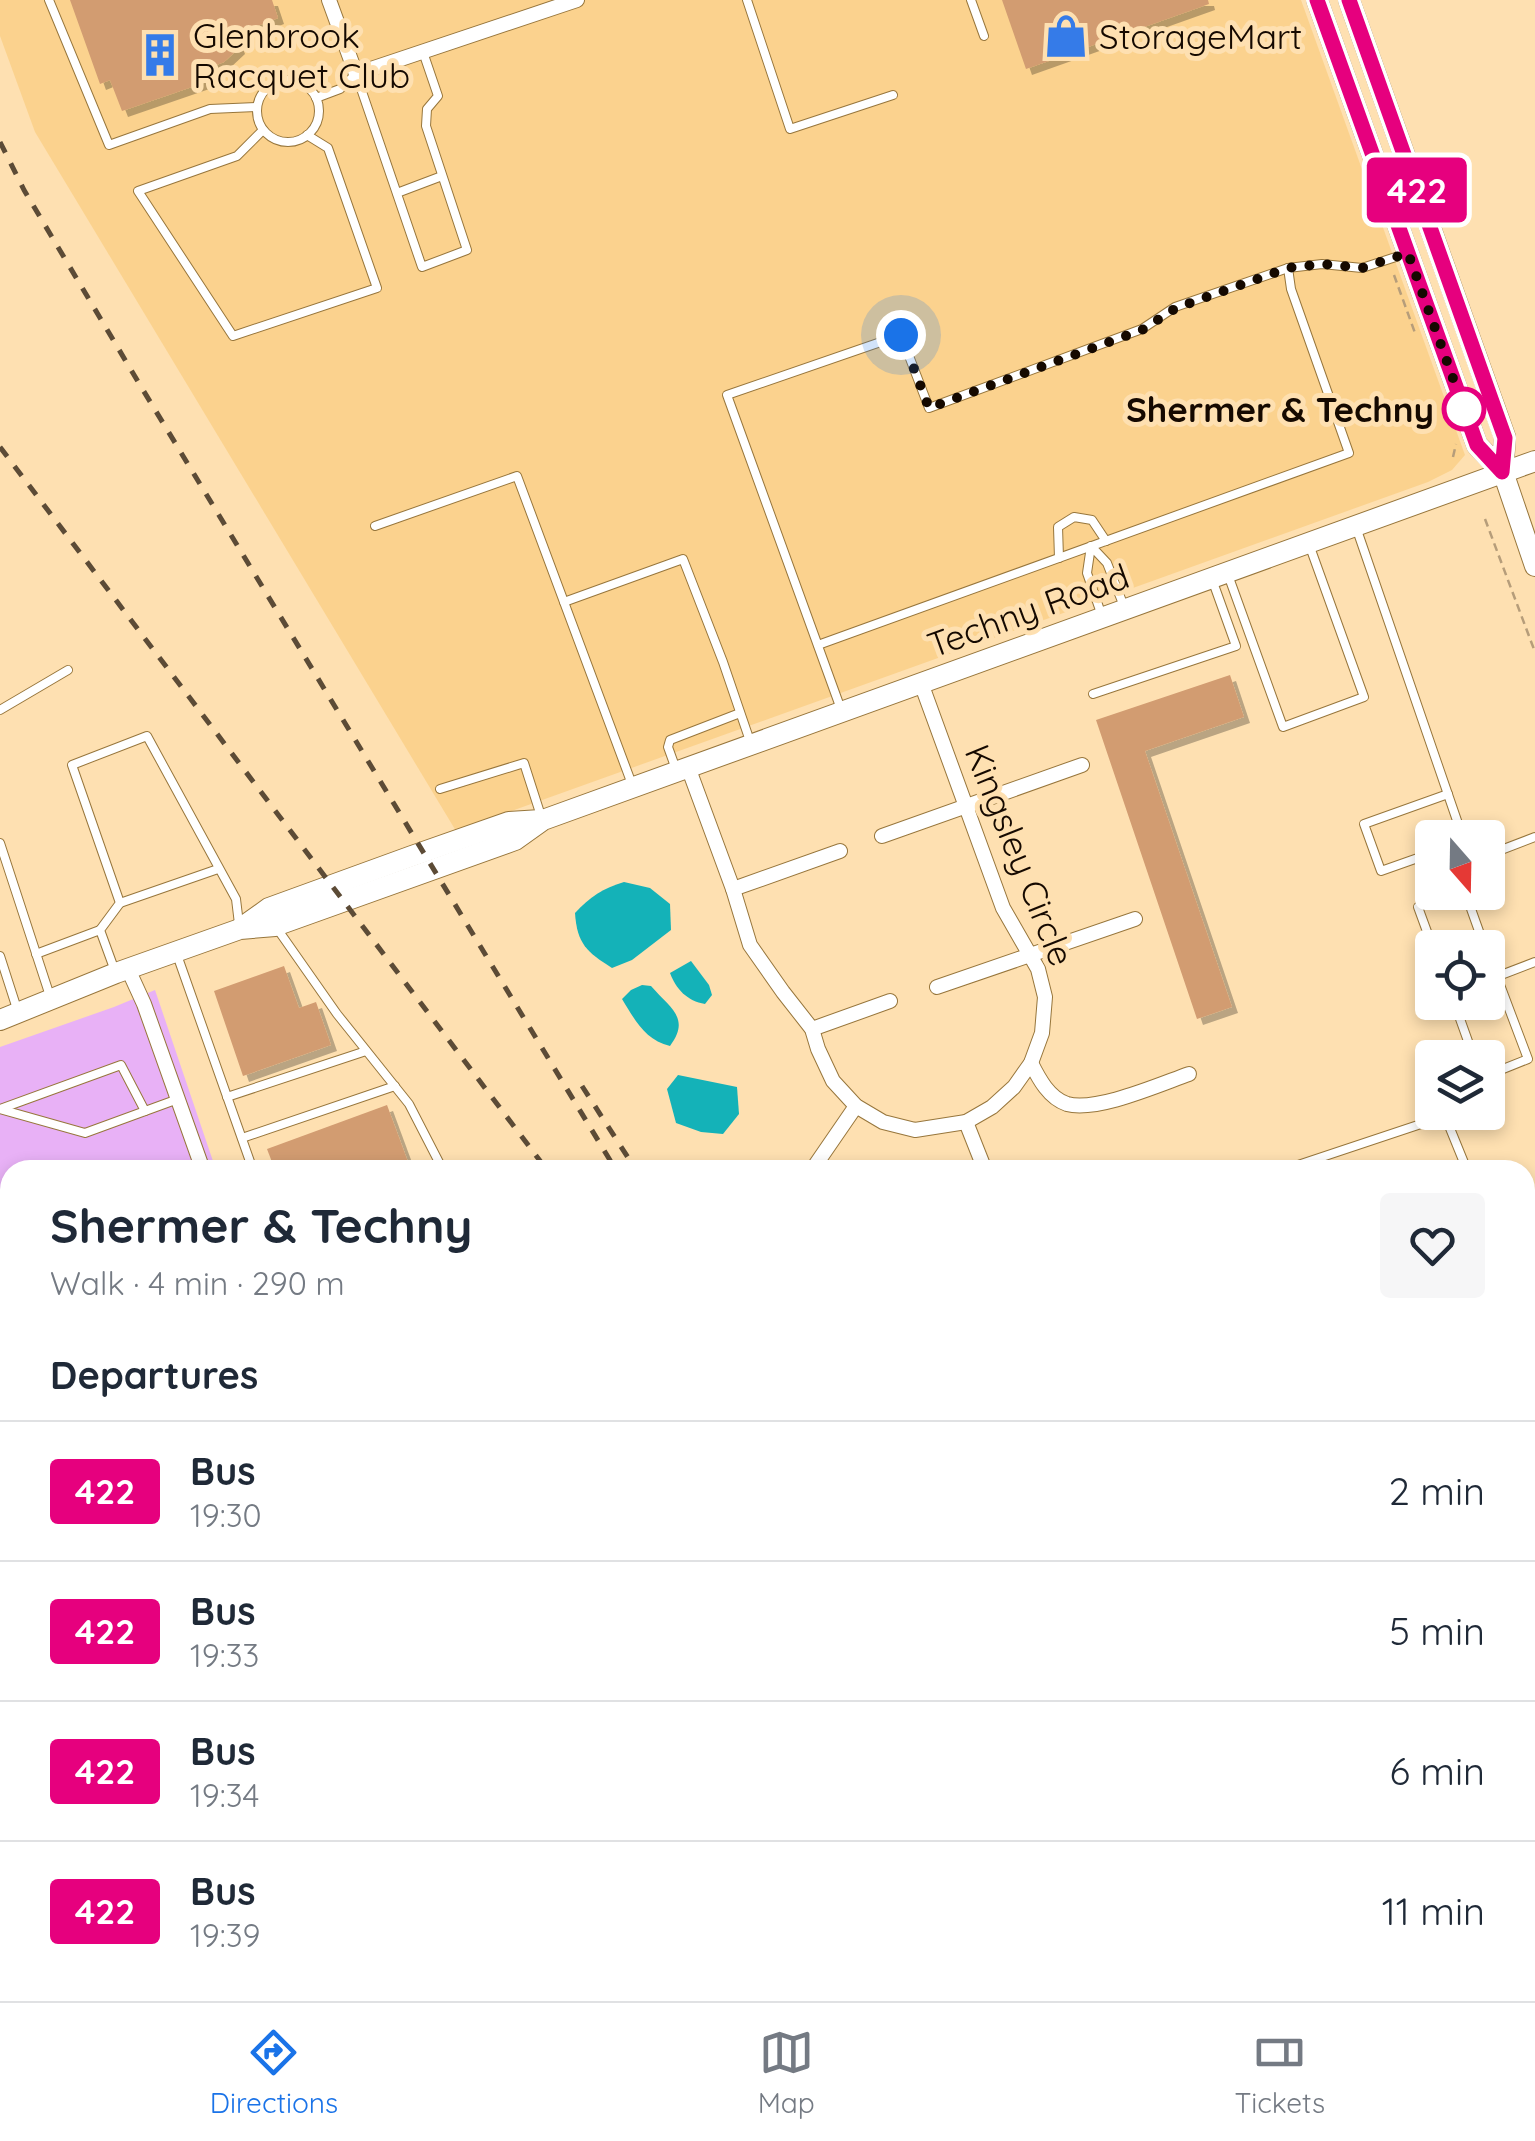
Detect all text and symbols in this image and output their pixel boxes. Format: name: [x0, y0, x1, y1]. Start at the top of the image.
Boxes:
shop icon: StorageMart: [1042, 12, 1090, 60]
place label: Glenbrook Racquet Club: [193, 13, 410, 97]
place label: StorageMart: [1099, 14, 1302, 58]
building icon: Glenbrook Racquet Club: [136, 31, 184, 79]
line badge: 422: [1360, 158, 1474, 222]
text: 422: [1387, 168, 1447, 212]
your location: [876, 310, 926, 360]
place label: Shermer & Techny: [1126, 387, 1434, 431]
marker: Shermer & Techny: [1443, 388, 1485, 430]
street label: Techny Road: [921, 553, 1135, 667]
street label: Kingsley Circle: [956, 738, 1084, 972]
north arrow: [1415, 820, 1505, 910]
map controls: [1415, 820, 1505, 1130]
button: locate: [1415, 930, 1505, 1020]
button: layers: [1415, 1040, 1505, 1130]
button: heart: [1380, 1193, 1485, 1298]
text: Shermer & Techny: [50, 1195, 473, 1255]
text: Walk · 4 min · 290 m: [50, 1263, 345, 1303]
text: Departures: [50, 1351, 258, 1399]
text: Bus: [190, 1447, 256, 1495]
text: 2 min: [1389, 1467, 1485, 1515]
text: 422: [75, 1469, 135, 1513]
text: 19:30: [190, 1495, 262, 1535]
text: Bus: [190, 1587, 256, 1635]
text: 5 min: [1389, 1607, 1485, 1655]
text: 422: [75, 1609, 135, 1653]
text: 19:33: [190, 1635, 259, 1675]
text: Bus: [190, 1727, 256, 1775]
text: 6 min: [1389, 1747, 1485, 1795]
text: 422: [75, 1749, 135, 1793]
text: 19:34: [190, 1775, 259, 1815]
text: Bus: [190, 1867, 256, 1915]
text: 11 min: [1382, 1887, 1485, 1935]
text: 422: [75, 1889, 135, 1933]
text: 19:39: [190, 1915, 260, 1955]
tab: Directions: [210, 2025, 338, 2120]
tab: Map: [758, 2025, 815, 2120]
tab: Tickets: [1234, 2025, 1325, 2120]

